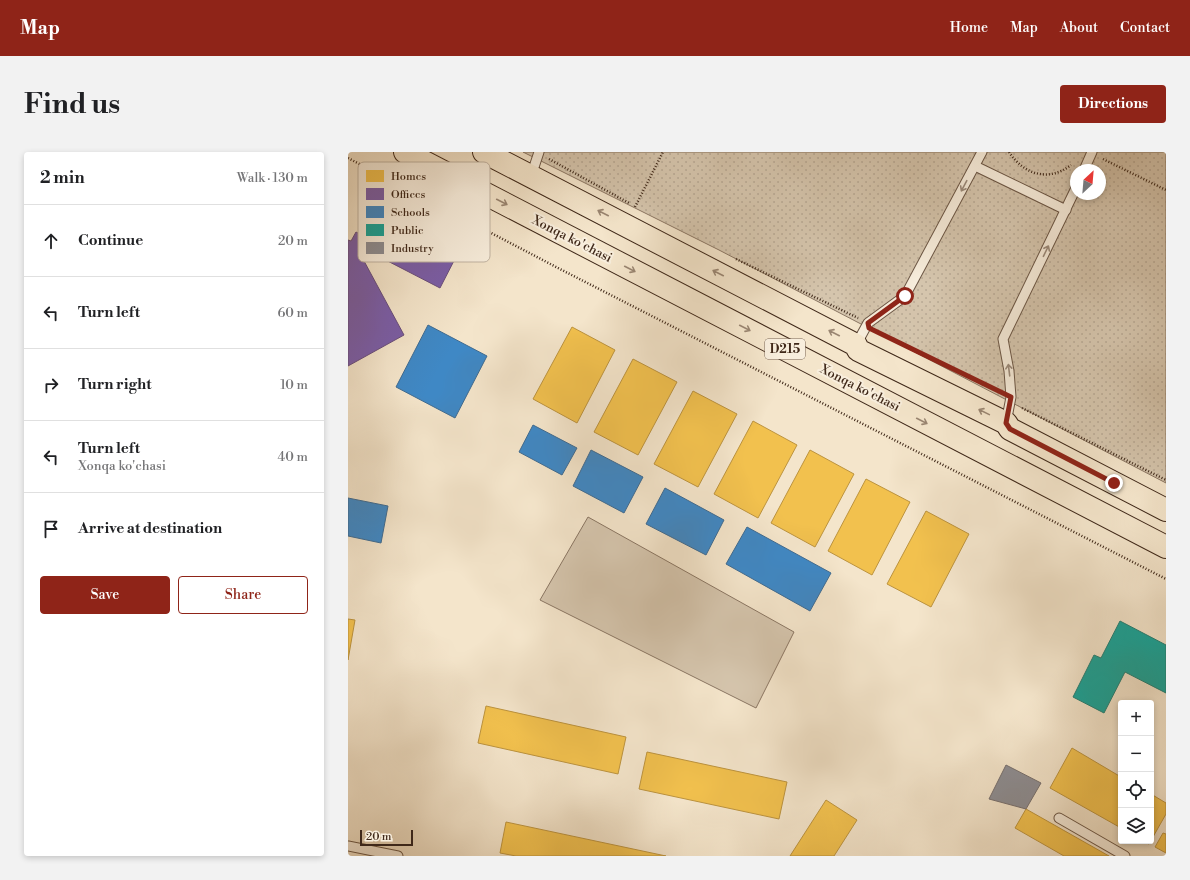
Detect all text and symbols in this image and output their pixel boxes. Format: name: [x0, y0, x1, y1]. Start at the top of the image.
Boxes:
text: Map: [20, 16, 60, 40]
text: Home: [950, 19, 988, 37]
text: Map: [1010, 19, 1038, 37]
text: About: [1060, 19, 1098, 37]
text: Contact: [1120, 19, 1170, 37]
button: Directions: [1060, 85, 1166, 123]
text: Find us: [24, 87, 120, 122]
legend: [358, 162, 490, 262]
north arrow: [1070, 164, 1106, 200]
text: 2 min: [40, 167, 85, 189]
text: Walk · 130 m: [237, 170, 308, 186]
text: Homes: [391, 170, 426, 184]
one-way arrow: [960, 180, 967, 192]
text: Offices: [391, 188, 426, 202]
one-way arrow: [496, 199, 508, 206]
text: Schools: [391, 206, 430, 220]
one-way arrow: [597, 209, 609, 217]
street label: Xonqa ko'chasi: [528, 211, 615, 266]
text: Public: [391, 224, 424, 238]
icon: ahead: [40, 230, 62, 252]
text: Continue: [78, 231, 143, 250]
text: 20 m: [278, 233, 308, 249]
text: Industry: [391, 242, 434, 256]
one-way arrow: [1043, 245, 1050, 257]
one-way arrow: [623, 265, 635, 273]
one-way arrow: [713, 269, 725, 276]
route start: [896, 287, 914, 305]
icon: left: [40, 302, 62, 324]
text: Turn left: [78, 303, 140, 322]
text: 60 m: [277, 305, 308, 321]
one-way arrow: [739, 325, 751, 333]
one-way arrow: [828, 329, 840, 336]
road number: D215: [765, 339, 805, 359]
street label: Xonqa ko'chasi: [816, 360, 903, 415]
one-way arrow: [1005, 364, 1012, 377]
icon: right: [40, 374, 62, 396]
text: Turn right: [78, 375, 152, 394]
text: 10 m: [280, 377, 308, 393]
one-way arrow: [979, 408, 991, 415]
one-way arrow: [916, 418, 928, 425]
text: Turn left: [78, 439, 140, 458]
icon: left: [40, 446, 62, 468]
text: 40 m: [278, 449, 308, 465]
text: Xonqa ko'chasi: [78, 458, 166, 474]
route end: [1105, 474, 1123, 492]
icon: arrive: [40, 518, 62, 540]
text: Arrive at destination: [78, 519, 222, 538]
button: Save: [40, 576, 170, 614]
button: Share: [178, 576, 308, 614]
map controls: [1118, 700, 1154, 844]
button: +: [1118, 700, 1154, 736]
button: −: [1118, 736, 1154, 772]
button: locate: [1118, 772, 1154, 808]
button: layers: [1118, 808, 1154, 844]
scale bar: [360, 828, 413, 847]
text: 20 m: [366, 830, 391, 844]

